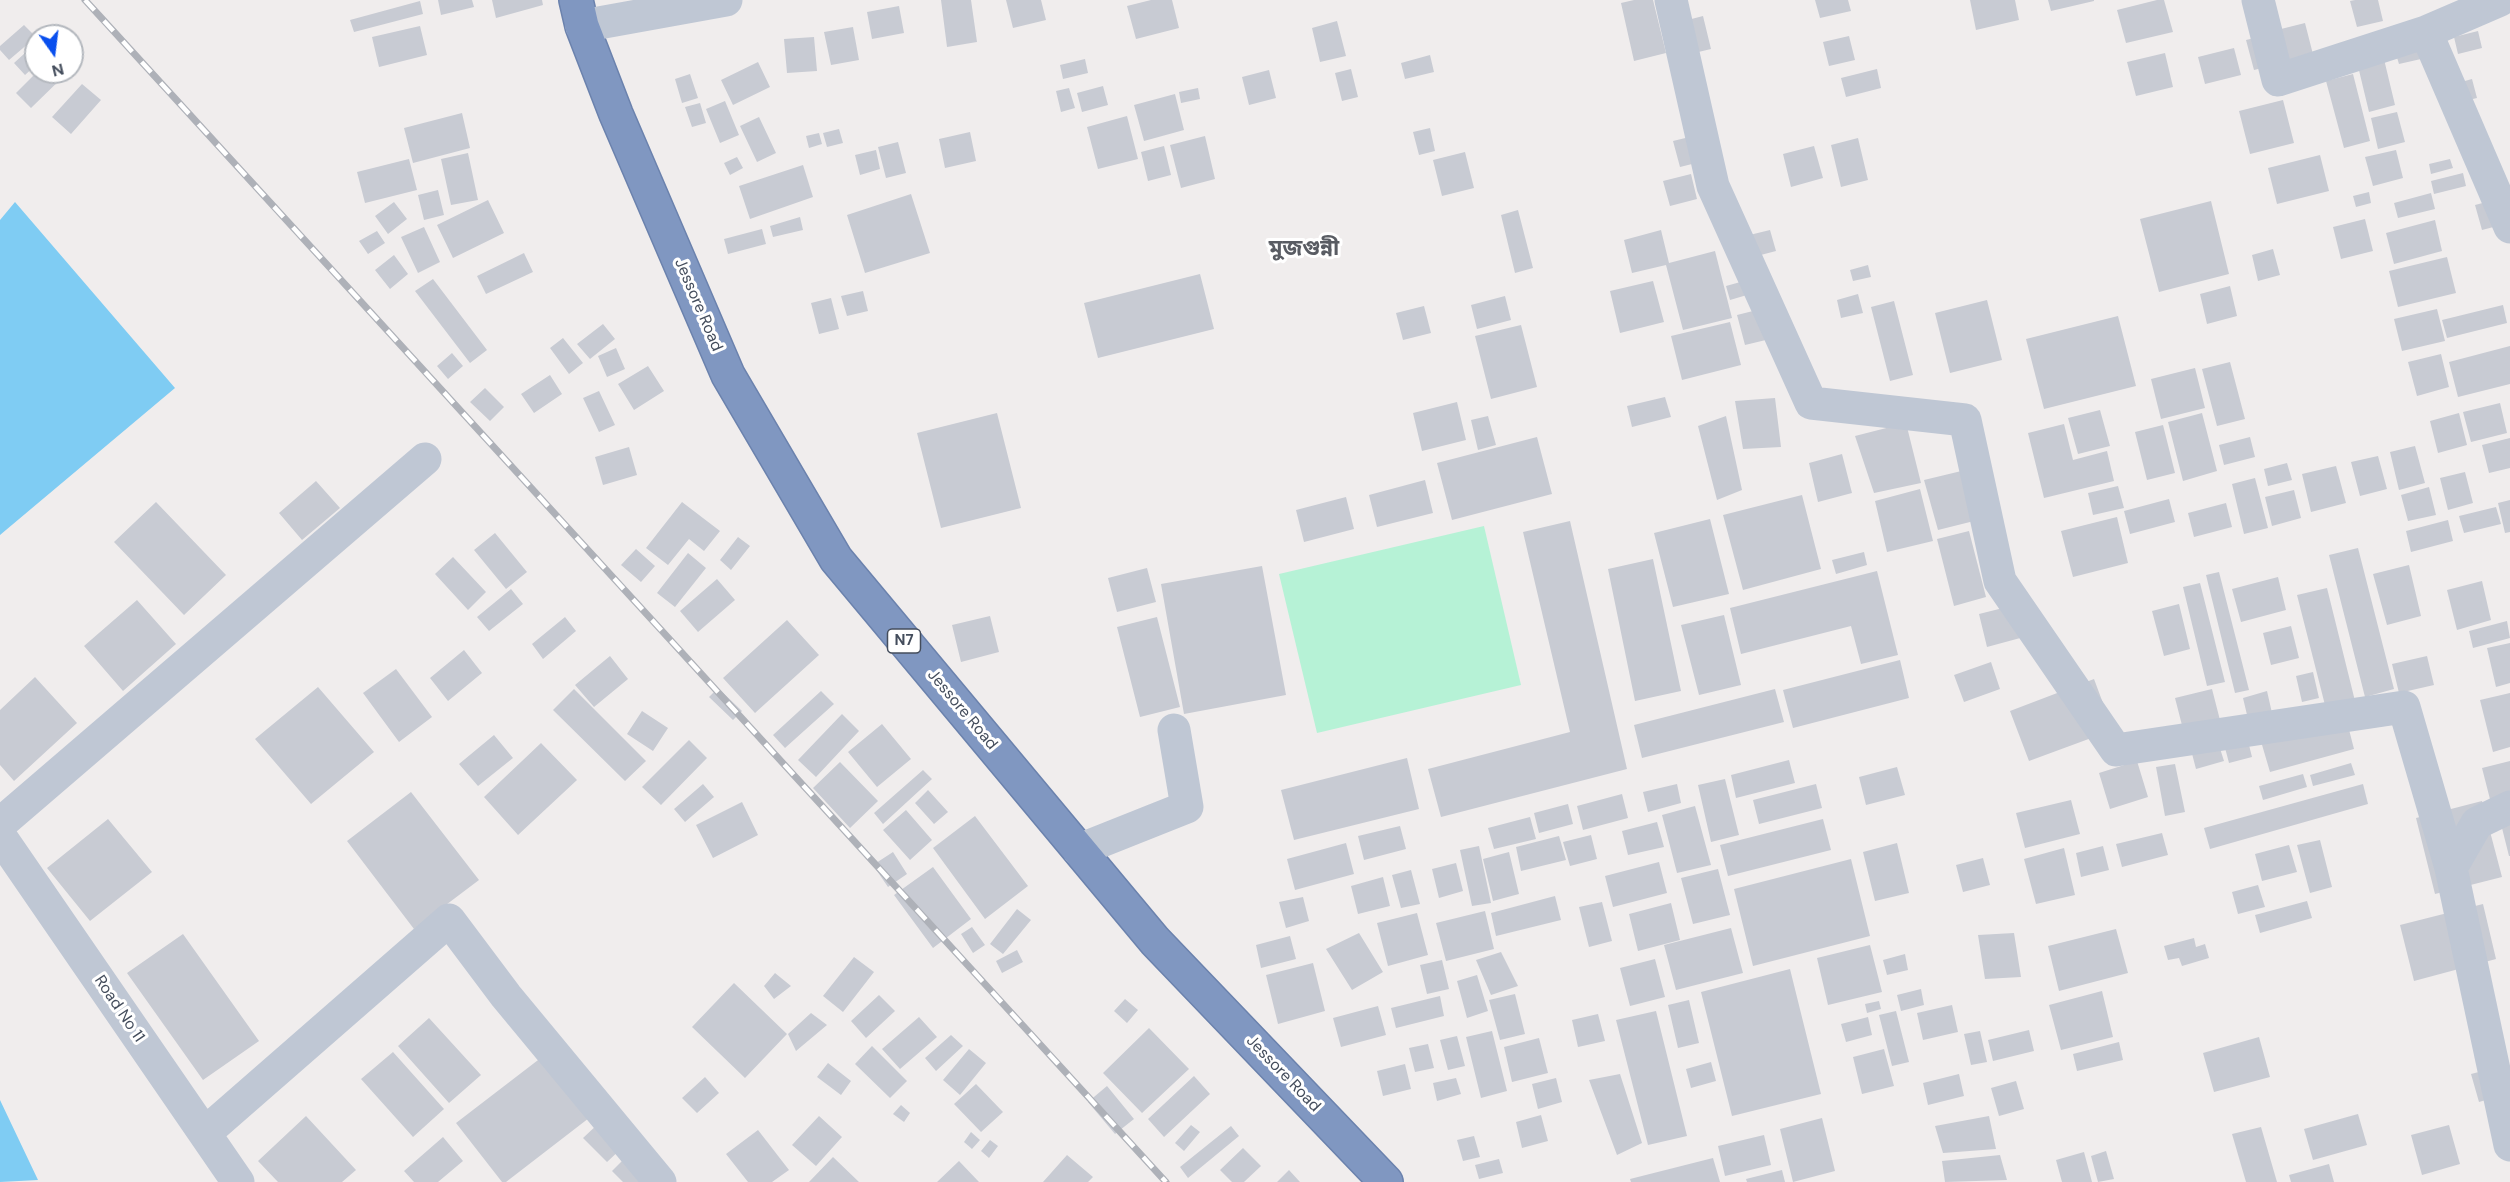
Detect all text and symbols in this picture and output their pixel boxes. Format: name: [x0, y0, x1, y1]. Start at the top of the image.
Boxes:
north arrow: [24, 24, 84, 84]
text: N: [50, 58, 66, 82]
district label: মুজগুন্নী: [1269, 236, 1339, 262]
street label: Jessore Road: [670, 256, 726, 354]
road number: N7: [888, 629, 920, 653]
street label: Jessore Road: [923, 666, 1001, 754]
street label: Road No 11: [90, 972, 148, 1046]
street label: Jessore Road: [1242, 1032, 1324, 1116]

